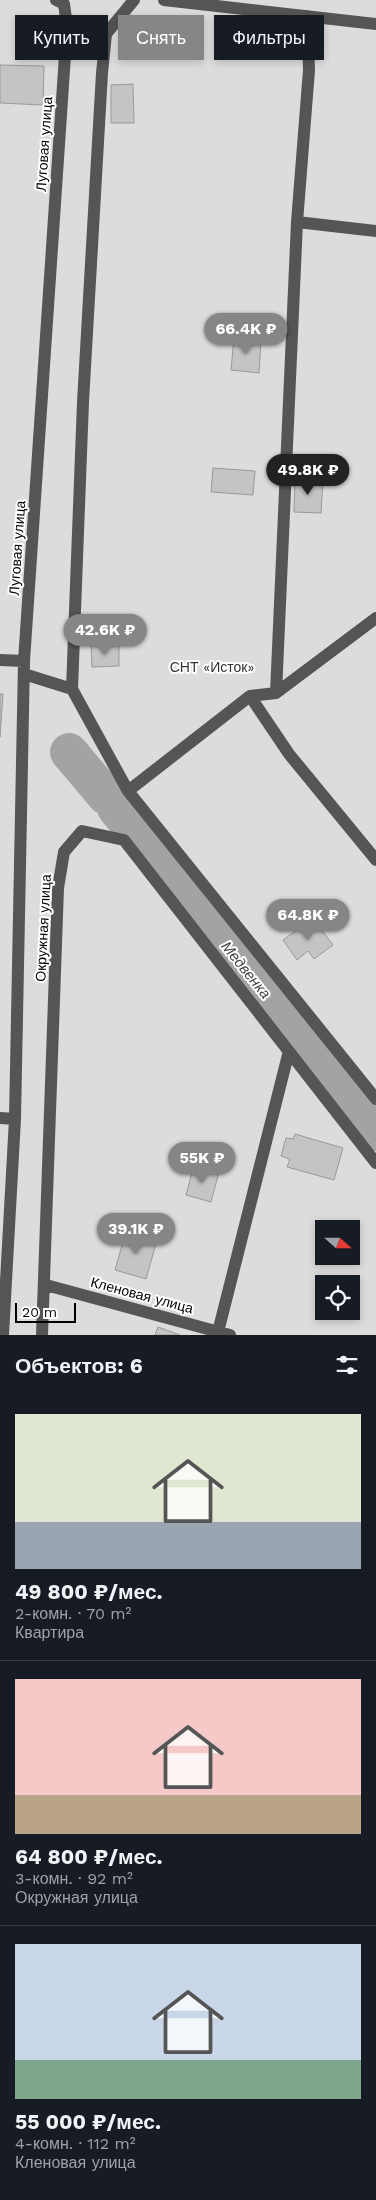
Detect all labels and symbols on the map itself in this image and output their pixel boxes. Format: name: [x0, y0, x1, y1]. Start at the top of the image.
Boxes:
street label: Луговая улица: [33, 96, 55, 192]
pin: 66.4K ₽: [200, 312, 292, 355]
pin: 49.8K ₽: [262, 454, 354, 496]
street label: Луговая улица: [6, 500, 28, 596]
pin: 42.6K ₽: [59, 614, 151, 656]
park label: СНТ «Исток»: [170, 659, 254, 675]
street label: Окружная улица: [32, 874, 54, 982]
pin: 64.8K ₽: [262, 898, 354, 941]
water label: Медвенка: [217, 938, 275, 1002]
pin: 55K ₽: [167, 1142, 237, 1184]
pin: 39.1K ₽: [90, 1212, 182, 1255]
north arrow: [315, 1220, 360, 1265]
street label: Кленовая улица: [89, 1274, 195, 1316]
scale bar: [15, 1300, 76, 1323]

